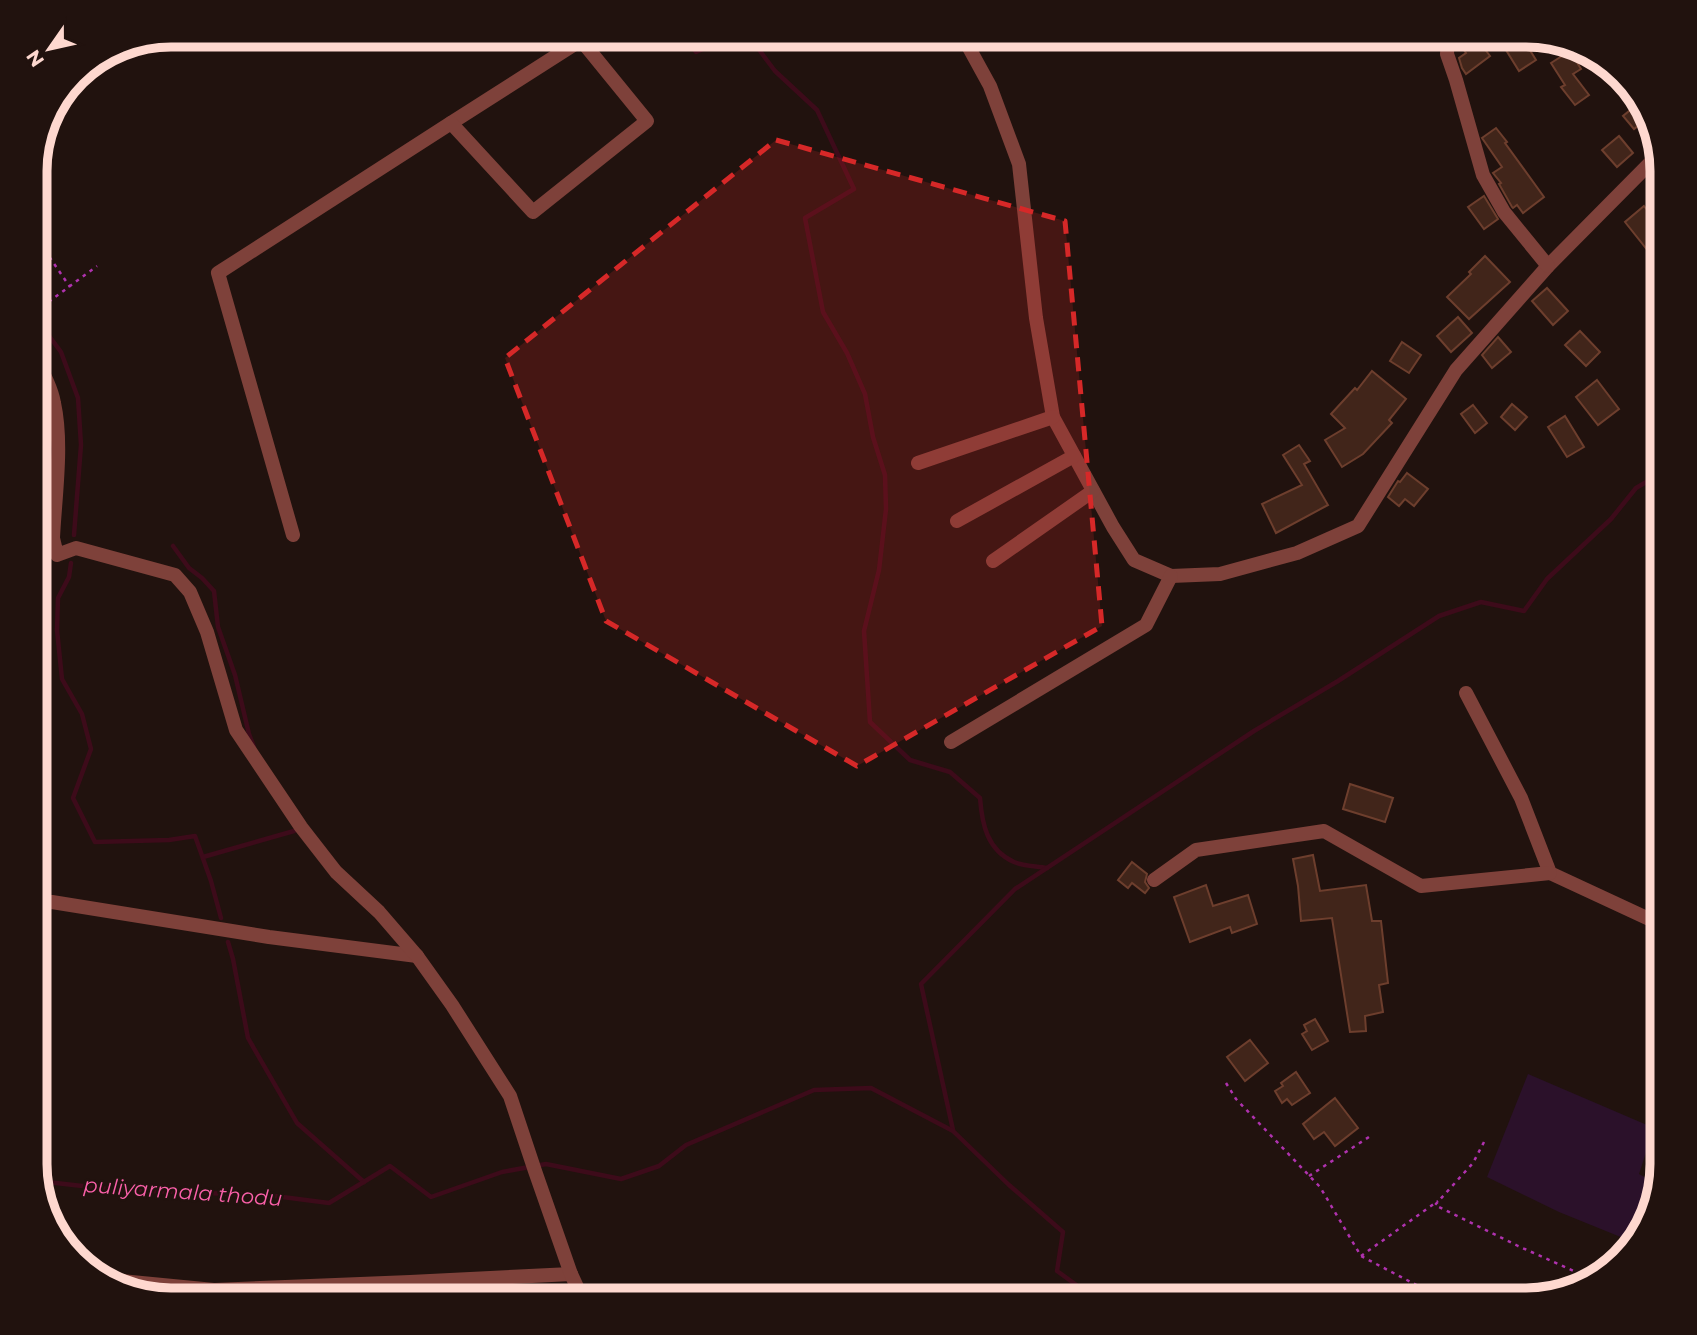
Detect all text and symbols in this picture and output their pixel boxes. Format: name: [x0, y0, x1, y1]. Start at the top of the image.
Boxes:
north arrow: [14, 14, 84, 84]
text: N: [21, 45, 49, 71]
water label: puliyarmala thodu: [83, 1172, 283, 1211]

